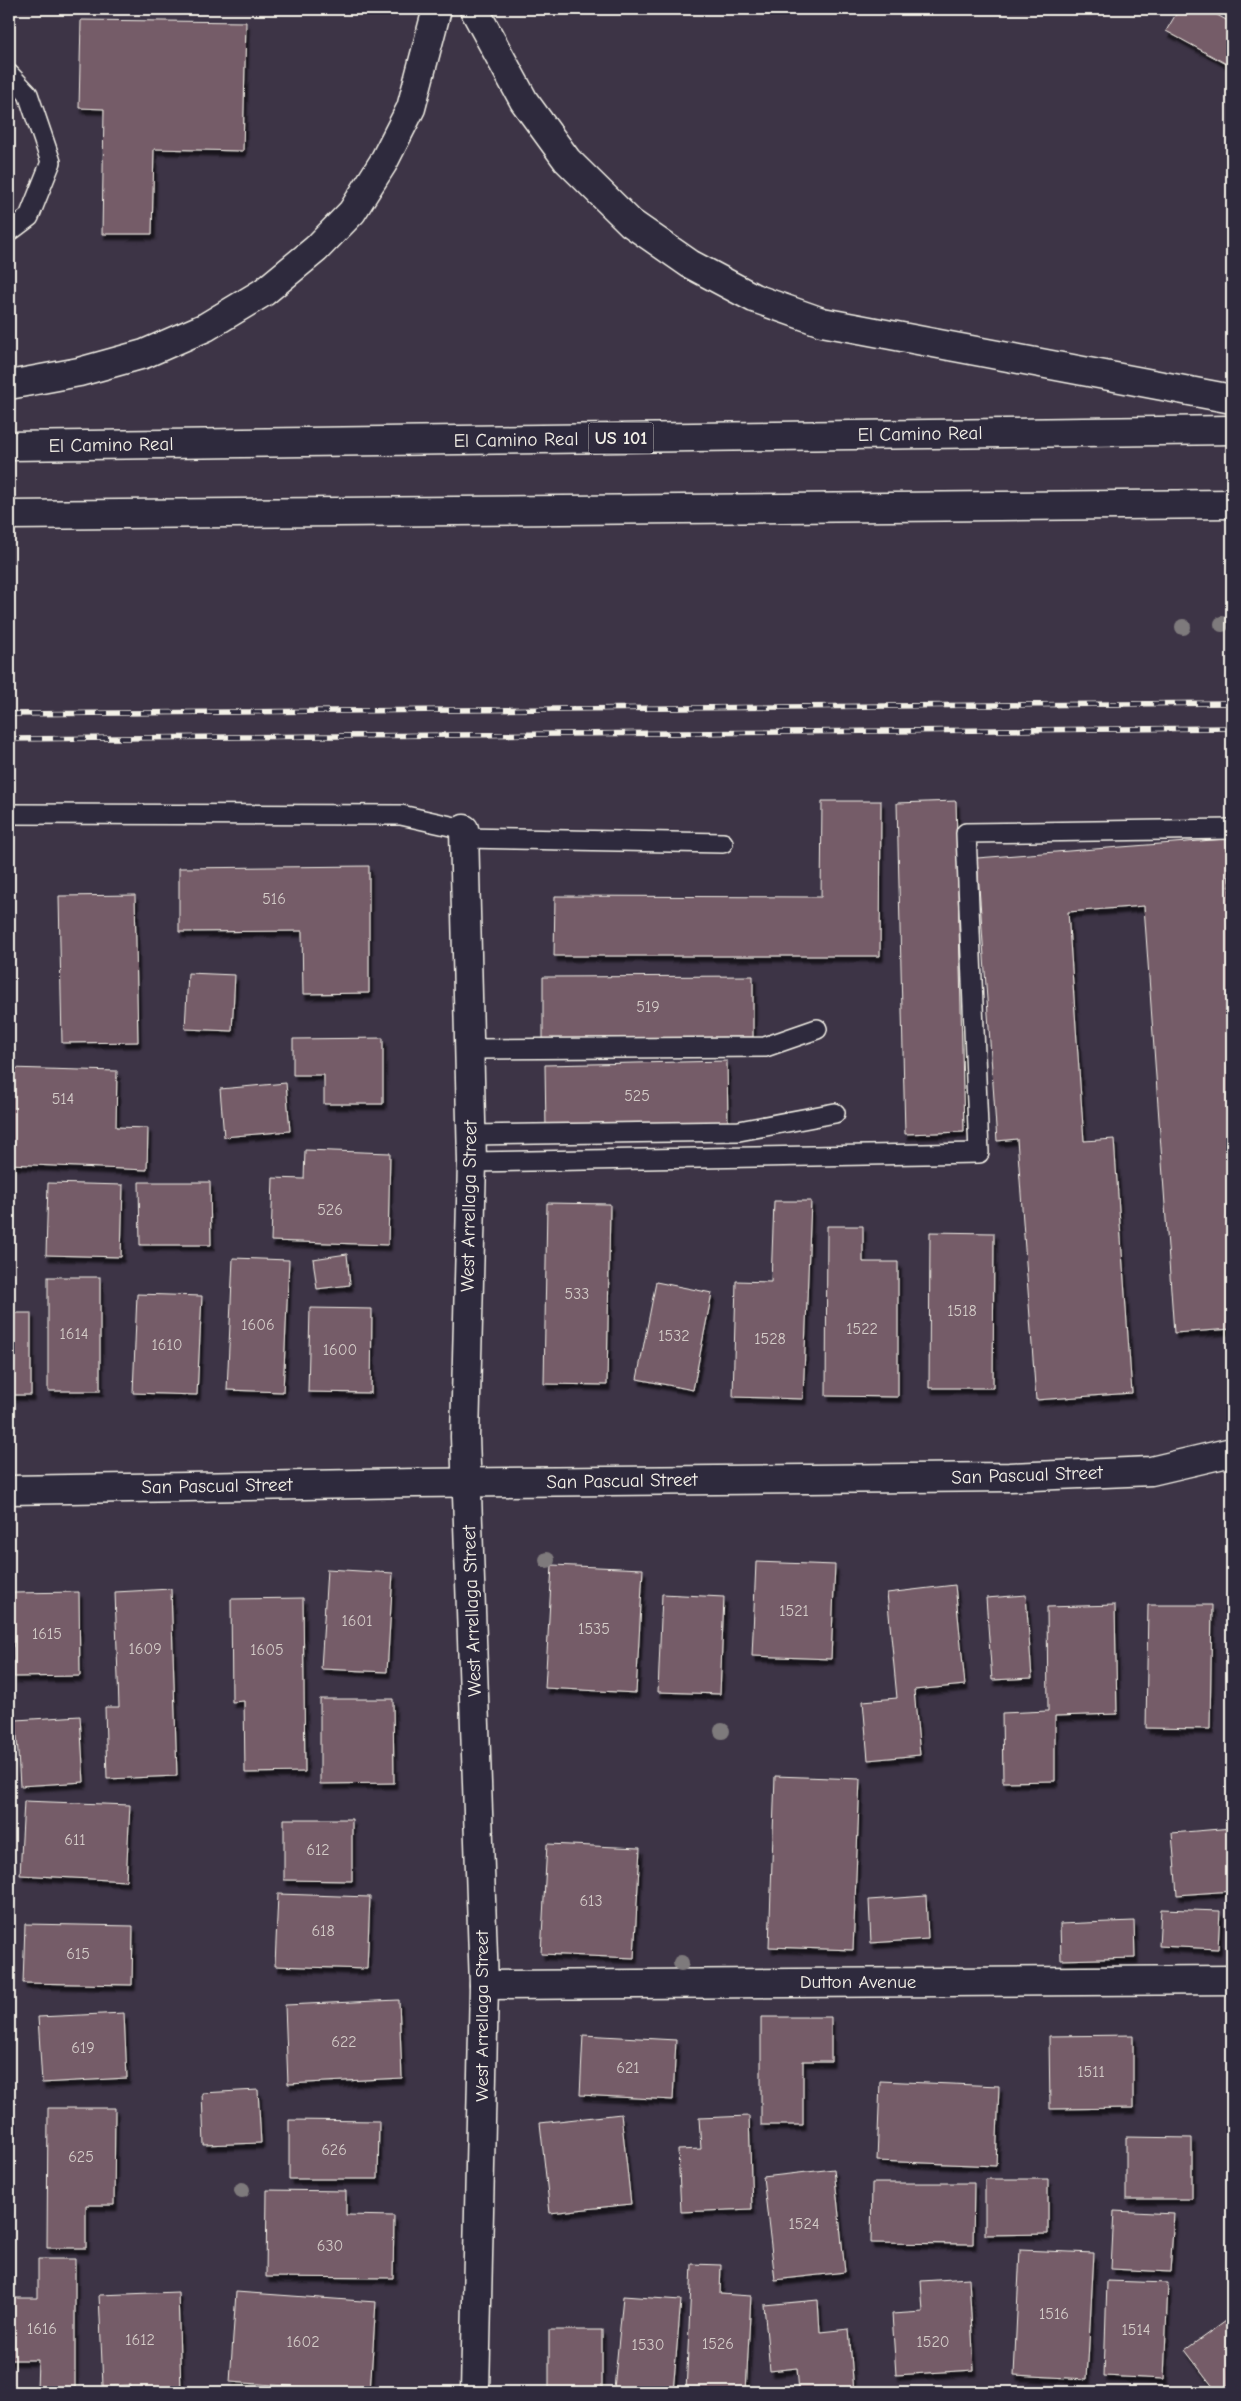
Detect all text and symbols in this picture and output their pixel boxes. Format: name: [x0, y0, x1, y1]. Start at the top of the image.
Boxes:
road number: US 101: [588, 422, 654, 453]
street label: El Camino Real: [857, 422, 983, 446]
street label: El Camino Real: [453, 428, 579, 452]
street label: El Camino Real: [48, 433, 174, 457]
house number: 516: [262, 890, 286, 908]
house number: 519: [636, 998, 660, 1016]
house number: 525: [624, 1087, 650, 1105]
house number: 514: [52, 1090, 74, 1108]
street label: West Arrellaga Street: [457, 1119, 482, 1292]
house number: 526: [317, 1201, 343, 1219]
house number: 533: [565, 1285, 589, 1303]
house number: 1518: [947, 1302, 977, 1320]
house number: 1606: [241, 1316, 275, 1334]
house number: 1522: [846, 1320, 878, 1338]
house number: 1614: [59, 1325, 89, 1343]
house number: 1532: [658, 1327, 690, 1345]
house number: 1528: [754, 1330, 786, 1348]
house number: 1610: [151, 1336, 183, 1354]
house number: 1600: [323, 1341, 357, 1359]
street label: San Pascual Street: [951, 1461, 1104, 1489]
street label: San Pascual Street: [546, 1469, 698, 1493]
street label: San Pascual Street: [141, 1474, 293, 1498]
street label: West Arrellaga Street: [458, 1524, 486, 1697]
house number: 1521: [779, 1602, 809, 1620]
house number: 1601: [341, 1612, 373, 1630]
house number: 1535: [578, 1620, 610, 1638]
house number: 1615: [32, 1625, 62, 1643]
house number: 1609: [128, 1640, 162, 1658]
house number: 1605: [250, 1641, 284, 1659]
house number: 611: [64, 1831, 86, 1849]
house number: 612: [306, 1841, 330, 1859]
house number: 613: [579, 1892, 603, 1910]
house number: 618: [311, 1922, 335, 1940]
street label: West Arrellaga Street: [471, 1930, 493, 2102]
house number: 615: [66, 1945, 90, 1963]
street label: Dutton Avenue: [800, 1971, 916, 1993]
house number: 622: [331, 2033, 357, 2051]
house number: 619: [71, 2039, 95, 2057]
house number: 621: [616, 2059, 640, 2077]
house number: 1511: [1077, 2063, 1105, 2081]
house number: 626: [321, 2141, 347, 2159]
house number: 625: [68, 2148, 94, 2166]
house number: 1524: [788, 2215, 820, 2233]
house number: 630: [317, 2237, 343, 2255]
house number: 1516: [1039, 2305, 1069, 2323]
house number: 1616: [27, 2320, 57, 2338]
house number: 1514: [1121, 2321, 1151, 2339]
house number: 1612: [125, 2331, 155, 2349]
house number: 1602: [286, 2333, 320, 2351]
house number: 1520: [916, 2333, 950, 2351]
house number: 1526: [702, 2335, 734, 2353]
house number: 1530: [632, 2336, 664, 2354]

